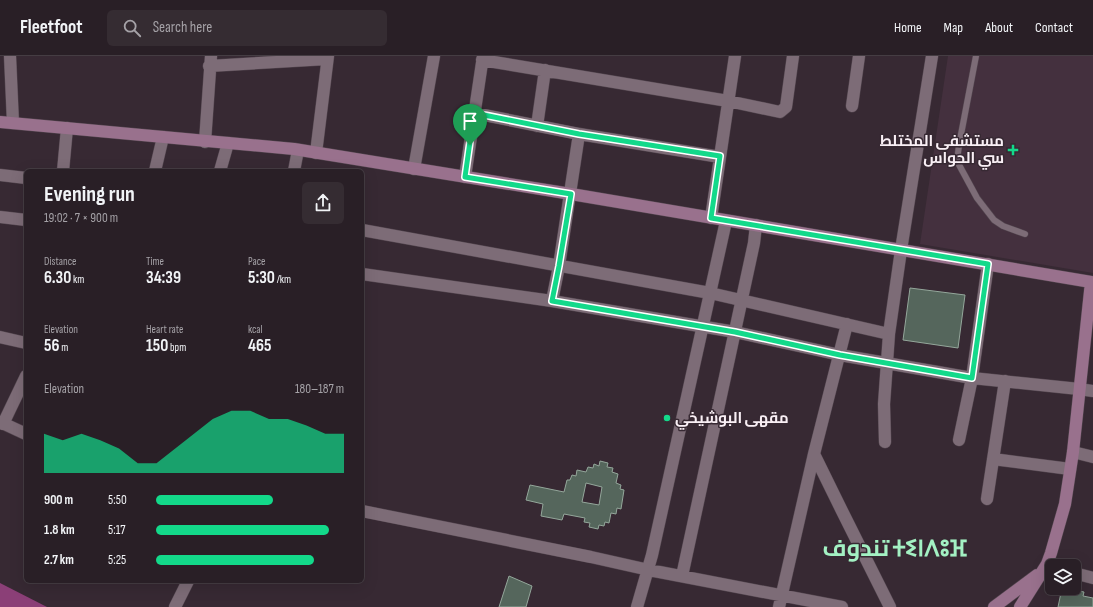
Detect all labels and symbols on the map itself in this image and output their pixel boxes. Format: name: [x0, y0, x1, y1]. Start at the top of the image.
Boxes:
pin: [453, 104, 487, 145]
place label: مستشفى المختلط سي الحواس: [880, 132, 1004, 170]
marker: مستشفى المختلط سي الحواس: [1007, 144, 1019, 156]
place label: مقهى البوشيخي: [675, 409, 789, 430]
marker: مقهى البوشيخي: [662, 413, 672, 423]
district label: تندوف ⵜⵉⵏⴷⵓⴼ: [823, 535, 967, 563]

